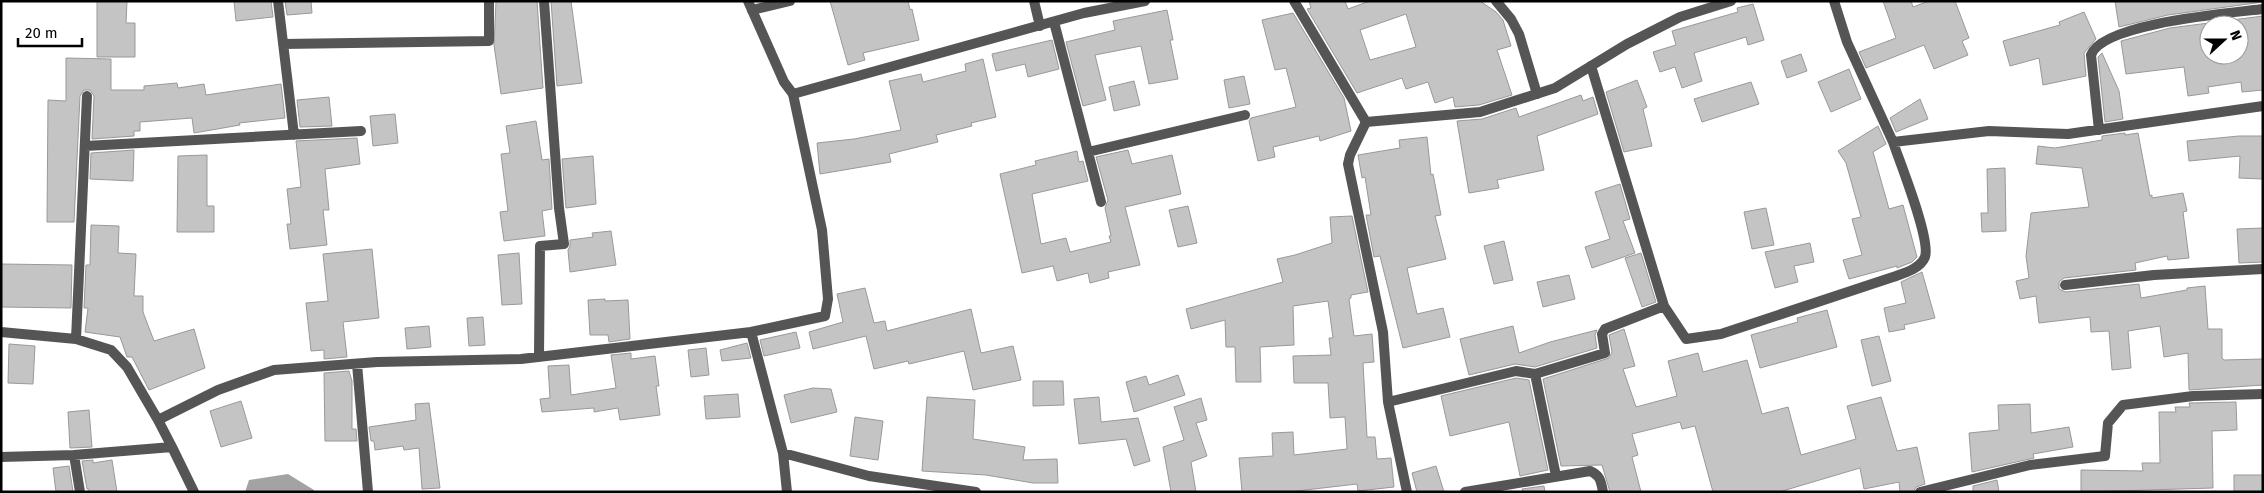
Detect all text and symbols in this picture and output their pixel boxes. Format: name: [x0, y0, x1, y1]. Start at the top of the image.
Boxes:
scale bar: [18, 15, 81, 47]
north arrow: [2199, 15, 2249, 65]
text: 20 m: [25, 24, 58, 42]
text: N: [2226, 28, 2245, 43]

